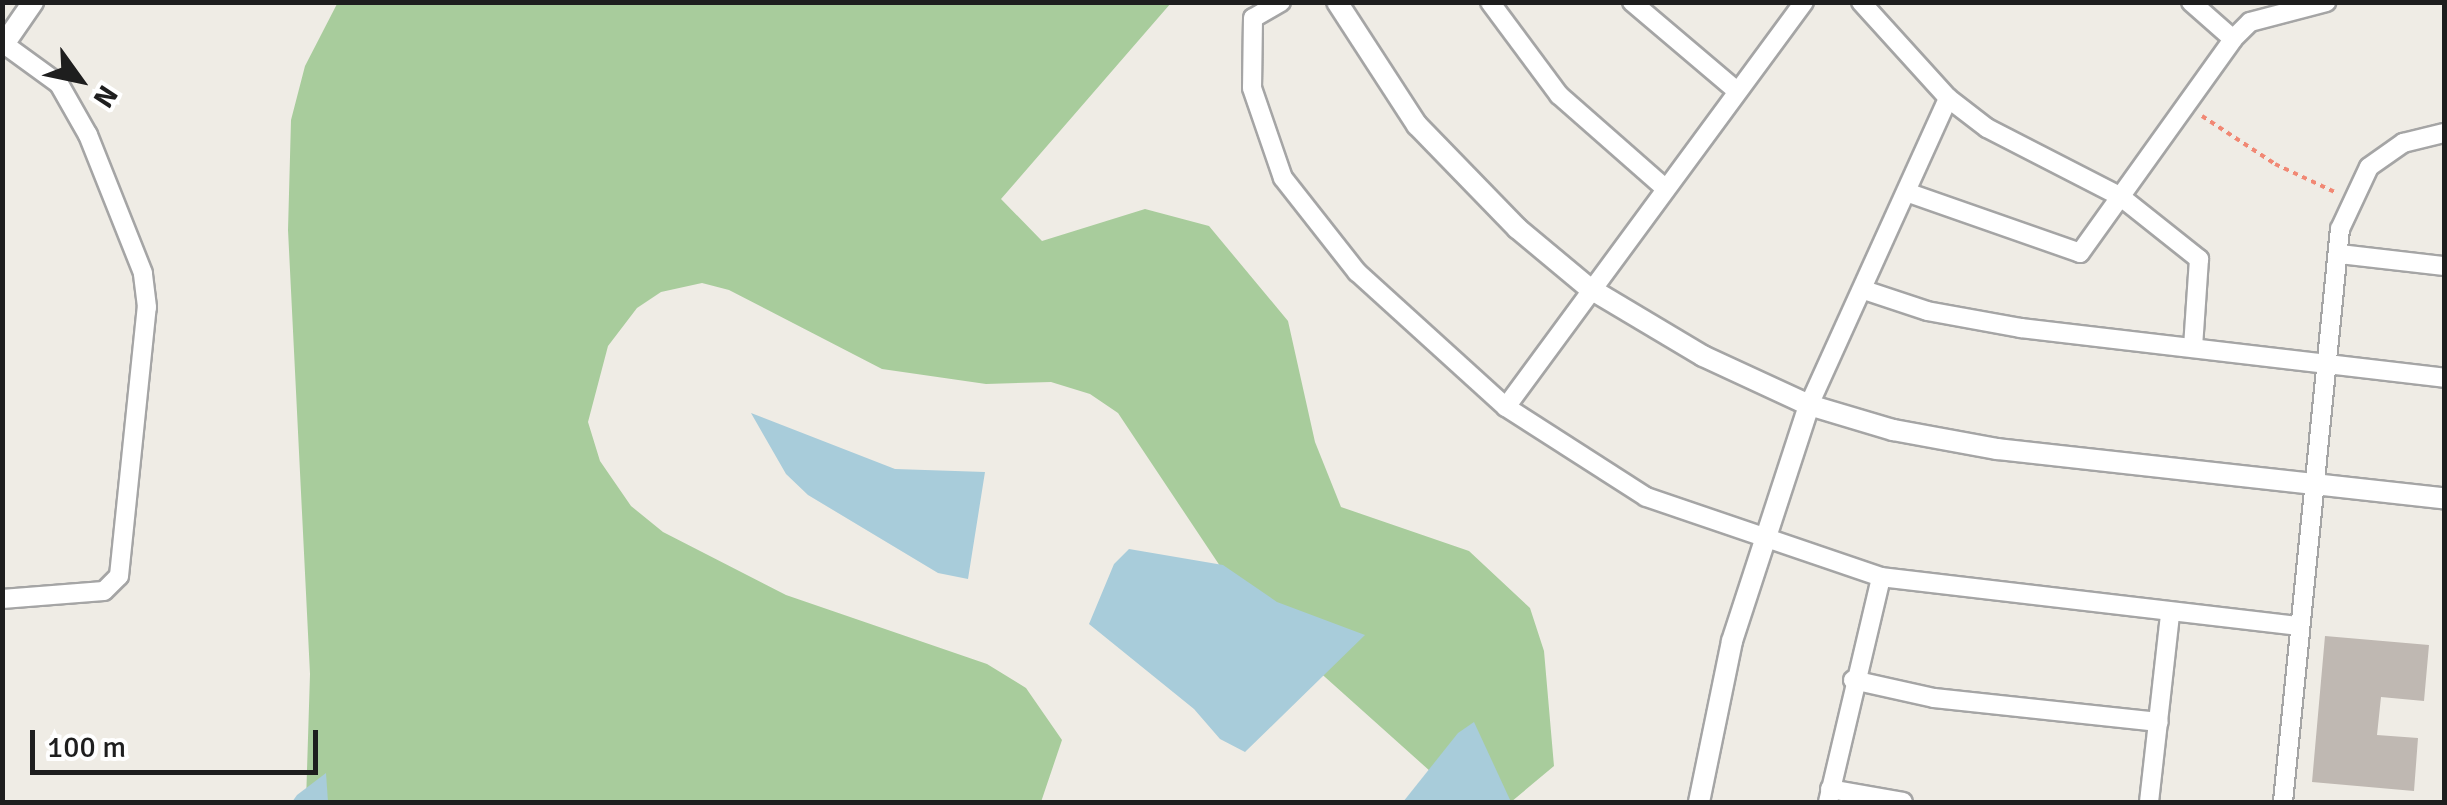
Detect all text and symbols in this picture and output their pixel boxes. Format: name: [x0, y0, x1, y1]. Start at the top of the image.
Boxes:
north arrow: [30, 30, 130, 130]
text: N: [86, 79, 125, 114]
scale bar: [35, 710, 322, 772]
text: 100 m: [47, 729, 126, 766]

